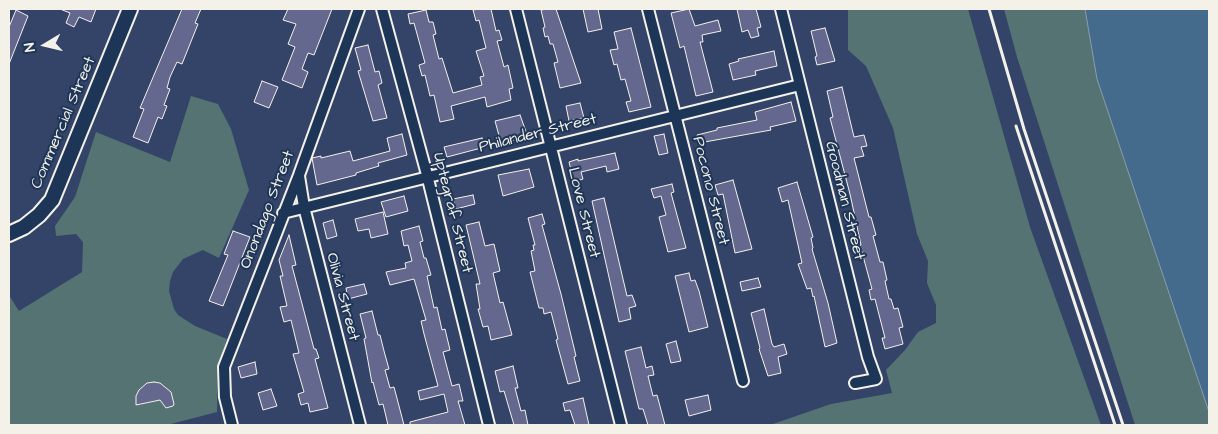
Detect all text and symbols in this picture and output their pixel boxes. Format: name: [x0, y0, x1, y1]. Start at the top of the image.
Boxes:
north arrow: [20, 20, 70, 70]
text: N: [20, 41, 41, 53]
street label: Commercial Street: [27, 54, 101, 192]
street label: Philander Street: [477, 110, 599, 158]
street label: Pocono Street: [687, 135, 733, 247]
street label: Goodman Street: [820, 140, 868, 262]
street label: Onondago Street: [237, 148, 299, 272]
street label: Uptegraf Street: [428, 151, 476, 275]
street label: Love Street: [562, 166, 604, 260]
street label: Olivia Street: [321, 251, 363, 343]

